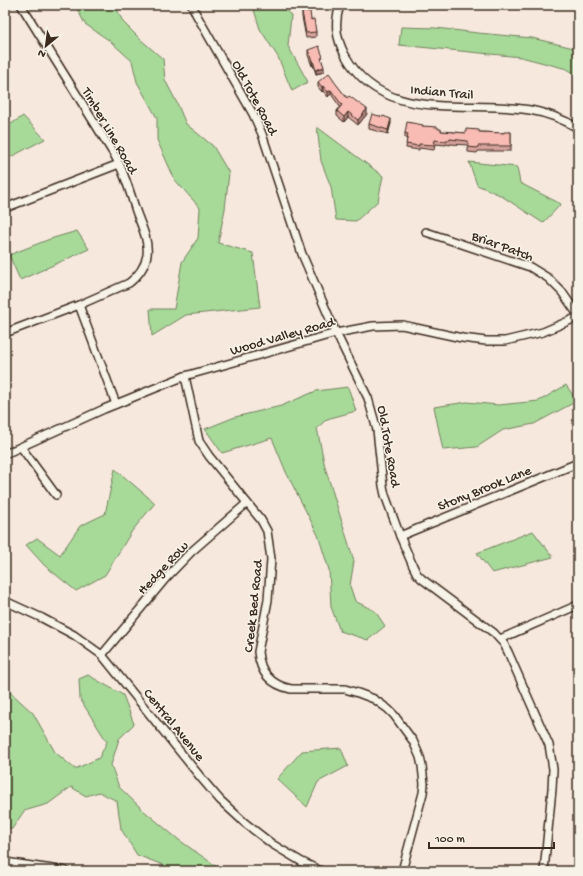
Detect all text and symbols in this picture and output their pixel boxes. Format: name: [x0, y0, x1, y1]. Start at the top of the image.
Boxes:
north arrow: [26, 26, 66, 66]
text: N: [36, 46, 48, 60]
street label: Old Tote Road: [227, 58, 282, 140]
street label: Indian Trail: [410, 82, 474, 105]
street label: Timber Line Road: [77, 84, 141, 179]
street label: Briar Patch: [468, 228, 536, 267]
street label: Wood Valley Road: [229, 314, 339, 360]
street label: Old Tote Road: [372, 404, 403, 490]
street label: Stony Brook Lane: [436, 463, 535, 516]
street label: Hedge Row: [135, 538, 193, 599]
street label: Creek Bed Road: [241, 557, 268, 653]
street label: Central Avenue: [139, 686, 208, 766]
scale bar: [429, 824, 554, 850]
text: 100 m: [434, 833, 465, 847]

